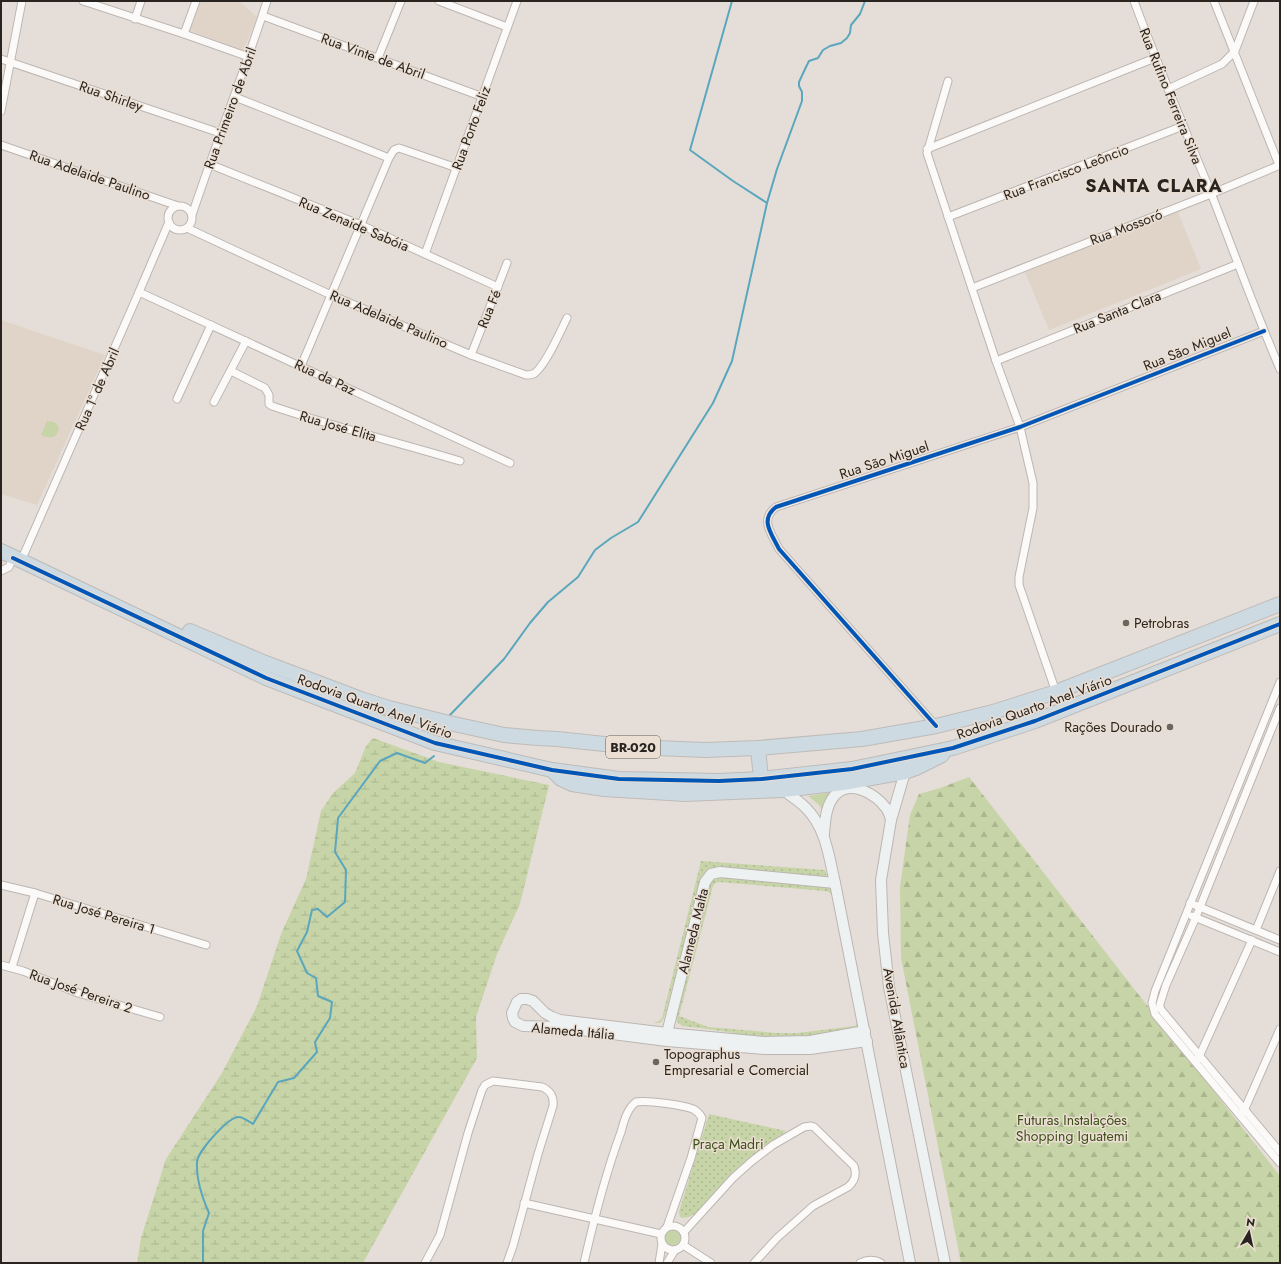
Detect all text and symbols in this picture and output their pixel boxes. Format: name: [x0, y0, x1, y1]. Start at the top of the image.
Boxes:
street label: Rua Rufino Ferreira Silva: [1135, 25, 1207, 167]
street label: Rua Vinte de Abril: [318, 28, 428, 84]
street label: Rua Primeiro de Abril: [199, 44, 261, 172]
street label: Rua Shirley: [77, 76, 146, 116]
street label: Rua Porto Feliz: [447, 83, 496, 173]
street label: Rua Francisco Leôncio: [1000, 139, 1132, 205]
street label: Rua Adelaide Paulino: [27, 145, 154, 205]
district label: SANTA CLARA: [1085, 173, 1223, 199]
street label: Rua Zenaide Sabóia: [296, 192, 412, 256]
street label: Rua Mossoró: [1087, 204, 1166, 250]
street label: Rua Adelaide Paulino: [327, 285, 452, 353]
street label: Rua Santa Clara: [1070, 285, 1164, 339]
street label: Rua Fé: [472, 287, 506, 331]
street label: Rua São Miguel: [1140, 322, 1234, 376]
street label: Rua 1º de Abril: [70, 344, 124, 434]
street label: Rua da Paz: [291, 354, 359, 400]
street label: Rua José Elita: [297, 406, 379, 446]
street label: Rua São Miguel: [837, 436, 931, 484]
place label: Petrobras: [1134, 613, 1190, 633]
marker: Petrobras: [1121, 618, 1131, 628]
street label: Rodovia Quarto Anel Viário: [295, 669, 456, 744]
street label: Rodovia Quarto Anel Viário: [954, 669, 1115, 744]
place label: Rações Dourado: [1064, 717, 1162, 737]
marker: Rações Dourado: [1165, 722, 1175, 732]
road number: BR-020: [606, 736, 660, 758]
street label: Alameda Malta: [673, 886, 713, 976]
street label: Rua José Pereira 1: [50, 889, 158, 939]
street label: Rua José Pereira 2: [27, 964, 135, 1018]
street label: Avenida Atlântica: [878, 966, 916, 1070]
street label: Alameda Itália: [531, 1017, 615, 1045]
place label: Topographus Empresarial e Comercial: [664, 1044, 809, 1080]
marker: Topographus Empresarial e Comercial: [651, 1057, 661, 1067]
park label: Futuras Instalações Shopping Iguatemi: [1016, 1110, 1128, 1146]
park label: Praça Madri: [692, 1134, 764, 1154]
north arrow: [1229, 1212, 1269, 1252]
text: N: [1245, 1214, 1256, 1231]

